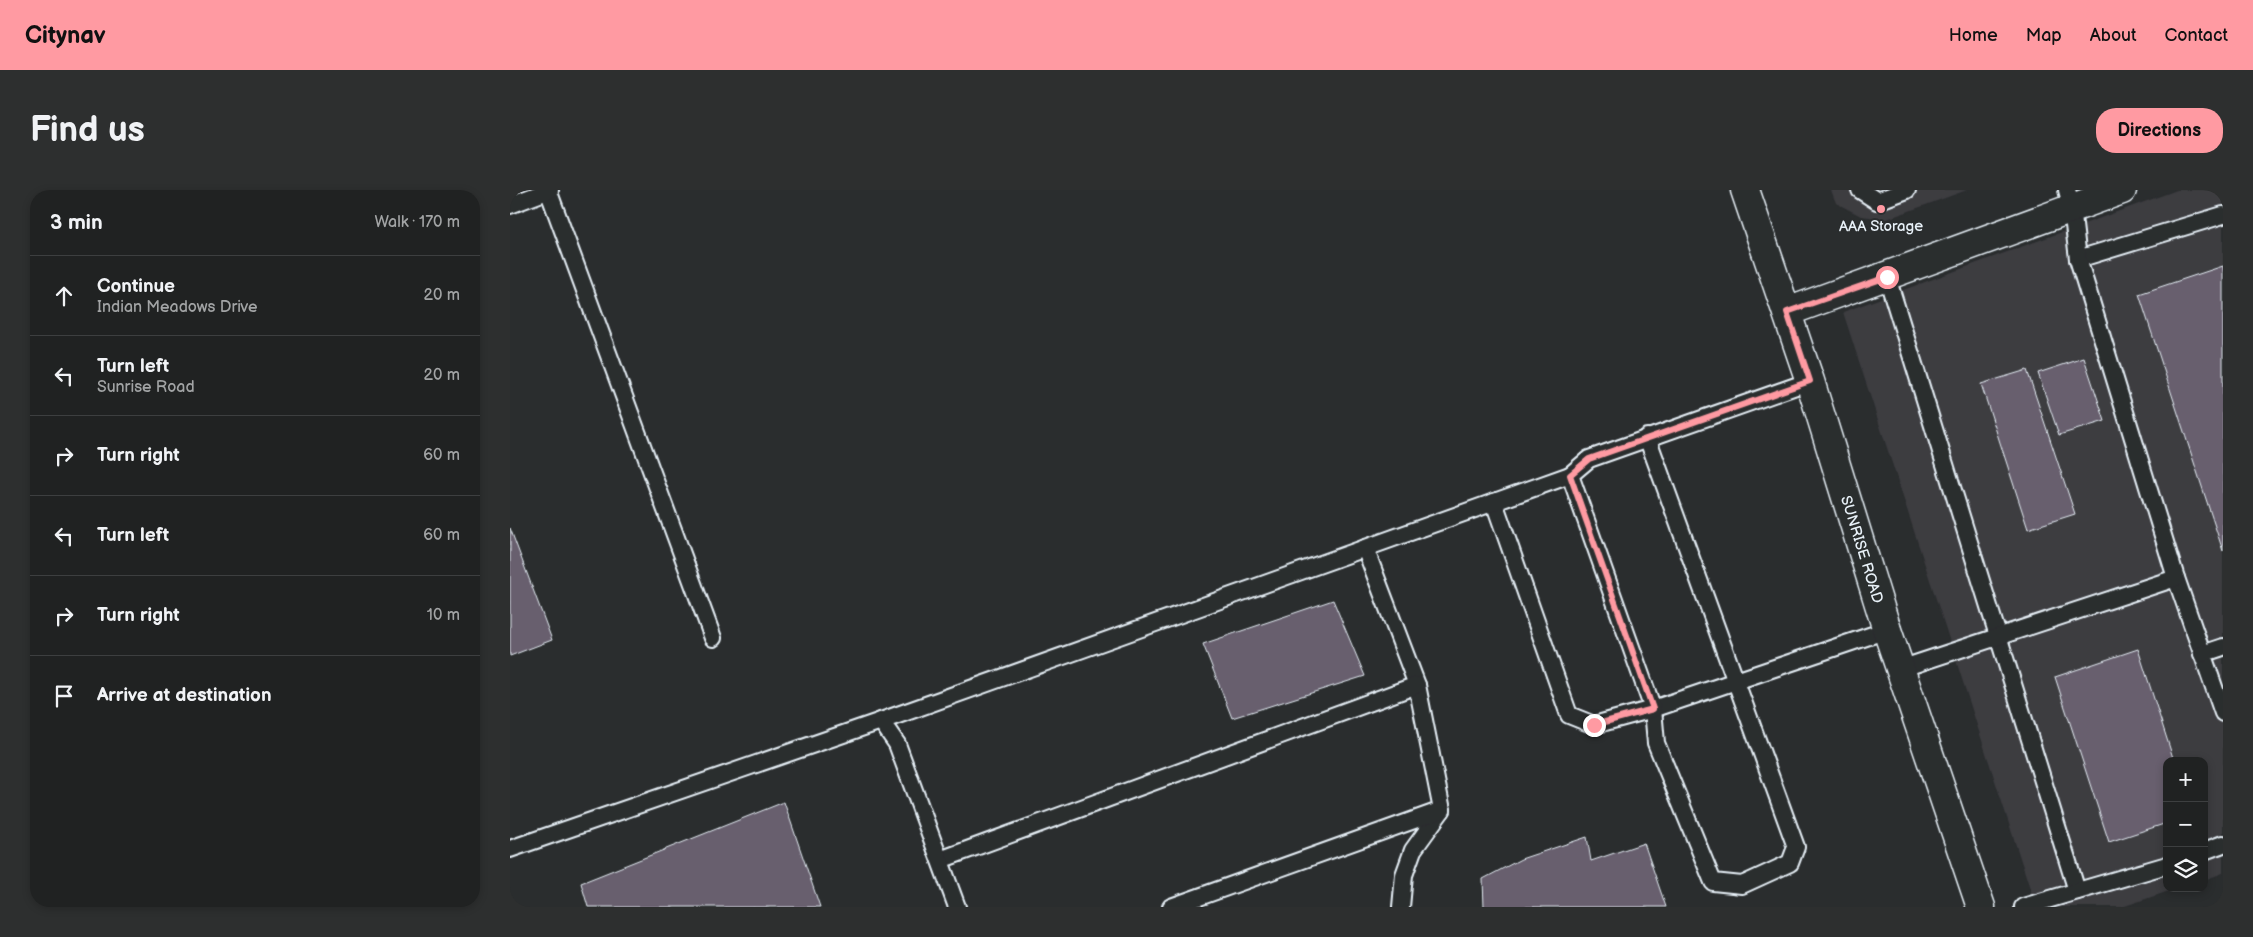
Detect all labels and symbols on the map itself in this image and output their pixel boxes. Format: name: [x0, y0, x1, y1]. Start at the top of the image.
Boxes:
marker: AAA Storage: [1875, 203, 1887, 215]
place label: AAA Storage: [1839, 217, 1923, 236]
route start: [1876, 266, 1899, 289]
street label: SUNRISE ROAD: [1836, 493, 1887, 606]
route end: [1583, 714, 1606, 737]

